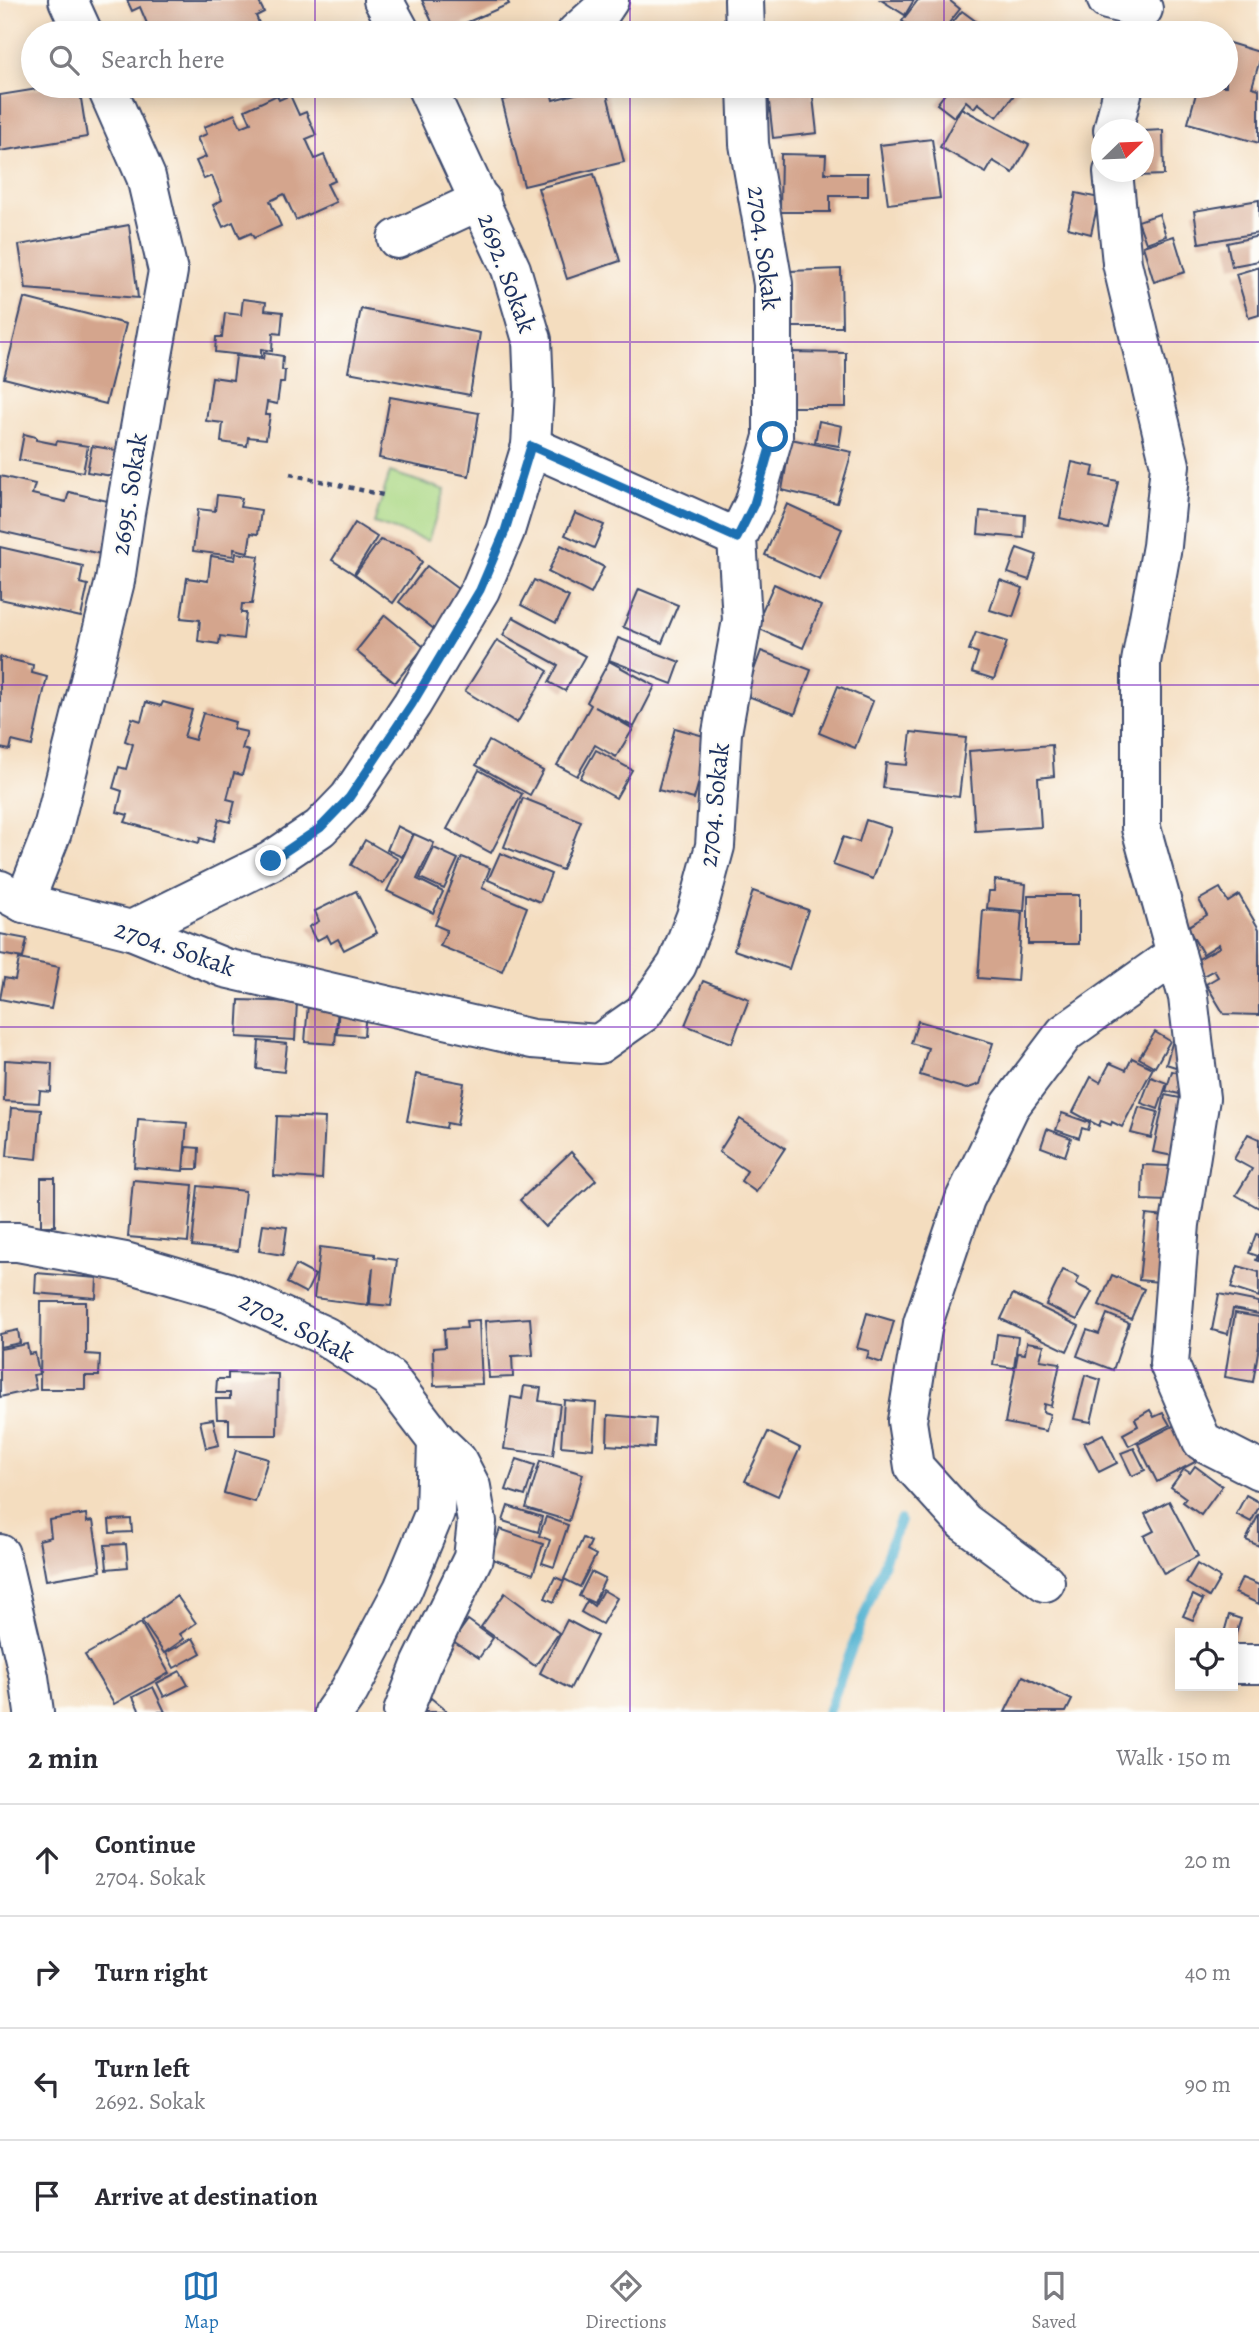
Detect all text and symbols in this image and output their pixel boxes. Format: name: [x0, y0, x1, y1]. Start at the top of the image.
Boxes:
search box: [21, 21, 1238, 98]
icon: search: [45, 41, 83, 79]
text: Search here: [101, 42, 225, 77]
north arrow: [1091, 119, 1154, 182]
street label: 2704. Sokak: [739, 184, 789, 312]
street label: 2692. Sokak: [469, 208, 545, 338]
route start: [757, 421, 788, 452]
street label: 2695. Sokak: [102, 430, 156, 558]
street label: 2704. Sokak: [690, 741, 738, 869]
route end: [255, 845, 286, 876]
street label: 2704. Sokak: [110, 911, 240, 985]
street label: 2702. Sokak: [233, 1283, 361, 1371]
map controls: [1175, 1628, 1238, 1691]
button: locate: [1175, 1628, 1238, 1691]
text: 2 min: [28, 1738, 98, 1778]
text: Walk · 150 m: [1116, 1742, 1231, 1773]
text: Continue: [95, 1827, 196, 1862]
icon: ahead: [28, 1841, 66, 1879]
text: 20 m: [1184, 1845, 1231, 1876]
text: 2704. Sokak: [95, 1862, 206, 1893]
icon: right: [28, 1953, 66, 1991]
text: Turn right: [95, 1955, 208, 1990]
text: 40 m: [1185, 1957, 1231, 1988]
text: Turn left: [95, 2051, 190, 2086]
icon: left: [28, 2065, 66, 2103]
text: 90 m: [1185, 2069, 1231, 2100]
text: 2692. Sokak: [95, 2086, 205, 2117]
icon: arrive: [28, 2177, 66, 2215]
text: Arrive at destination: [95, 2179, 318, 2214]
tab: Map: [182, 2267, 220, 2335]
tab: Directions: [585, 2267, 667, 2335]
tab: Saved: [1032, 2267, 1077, 2335]

